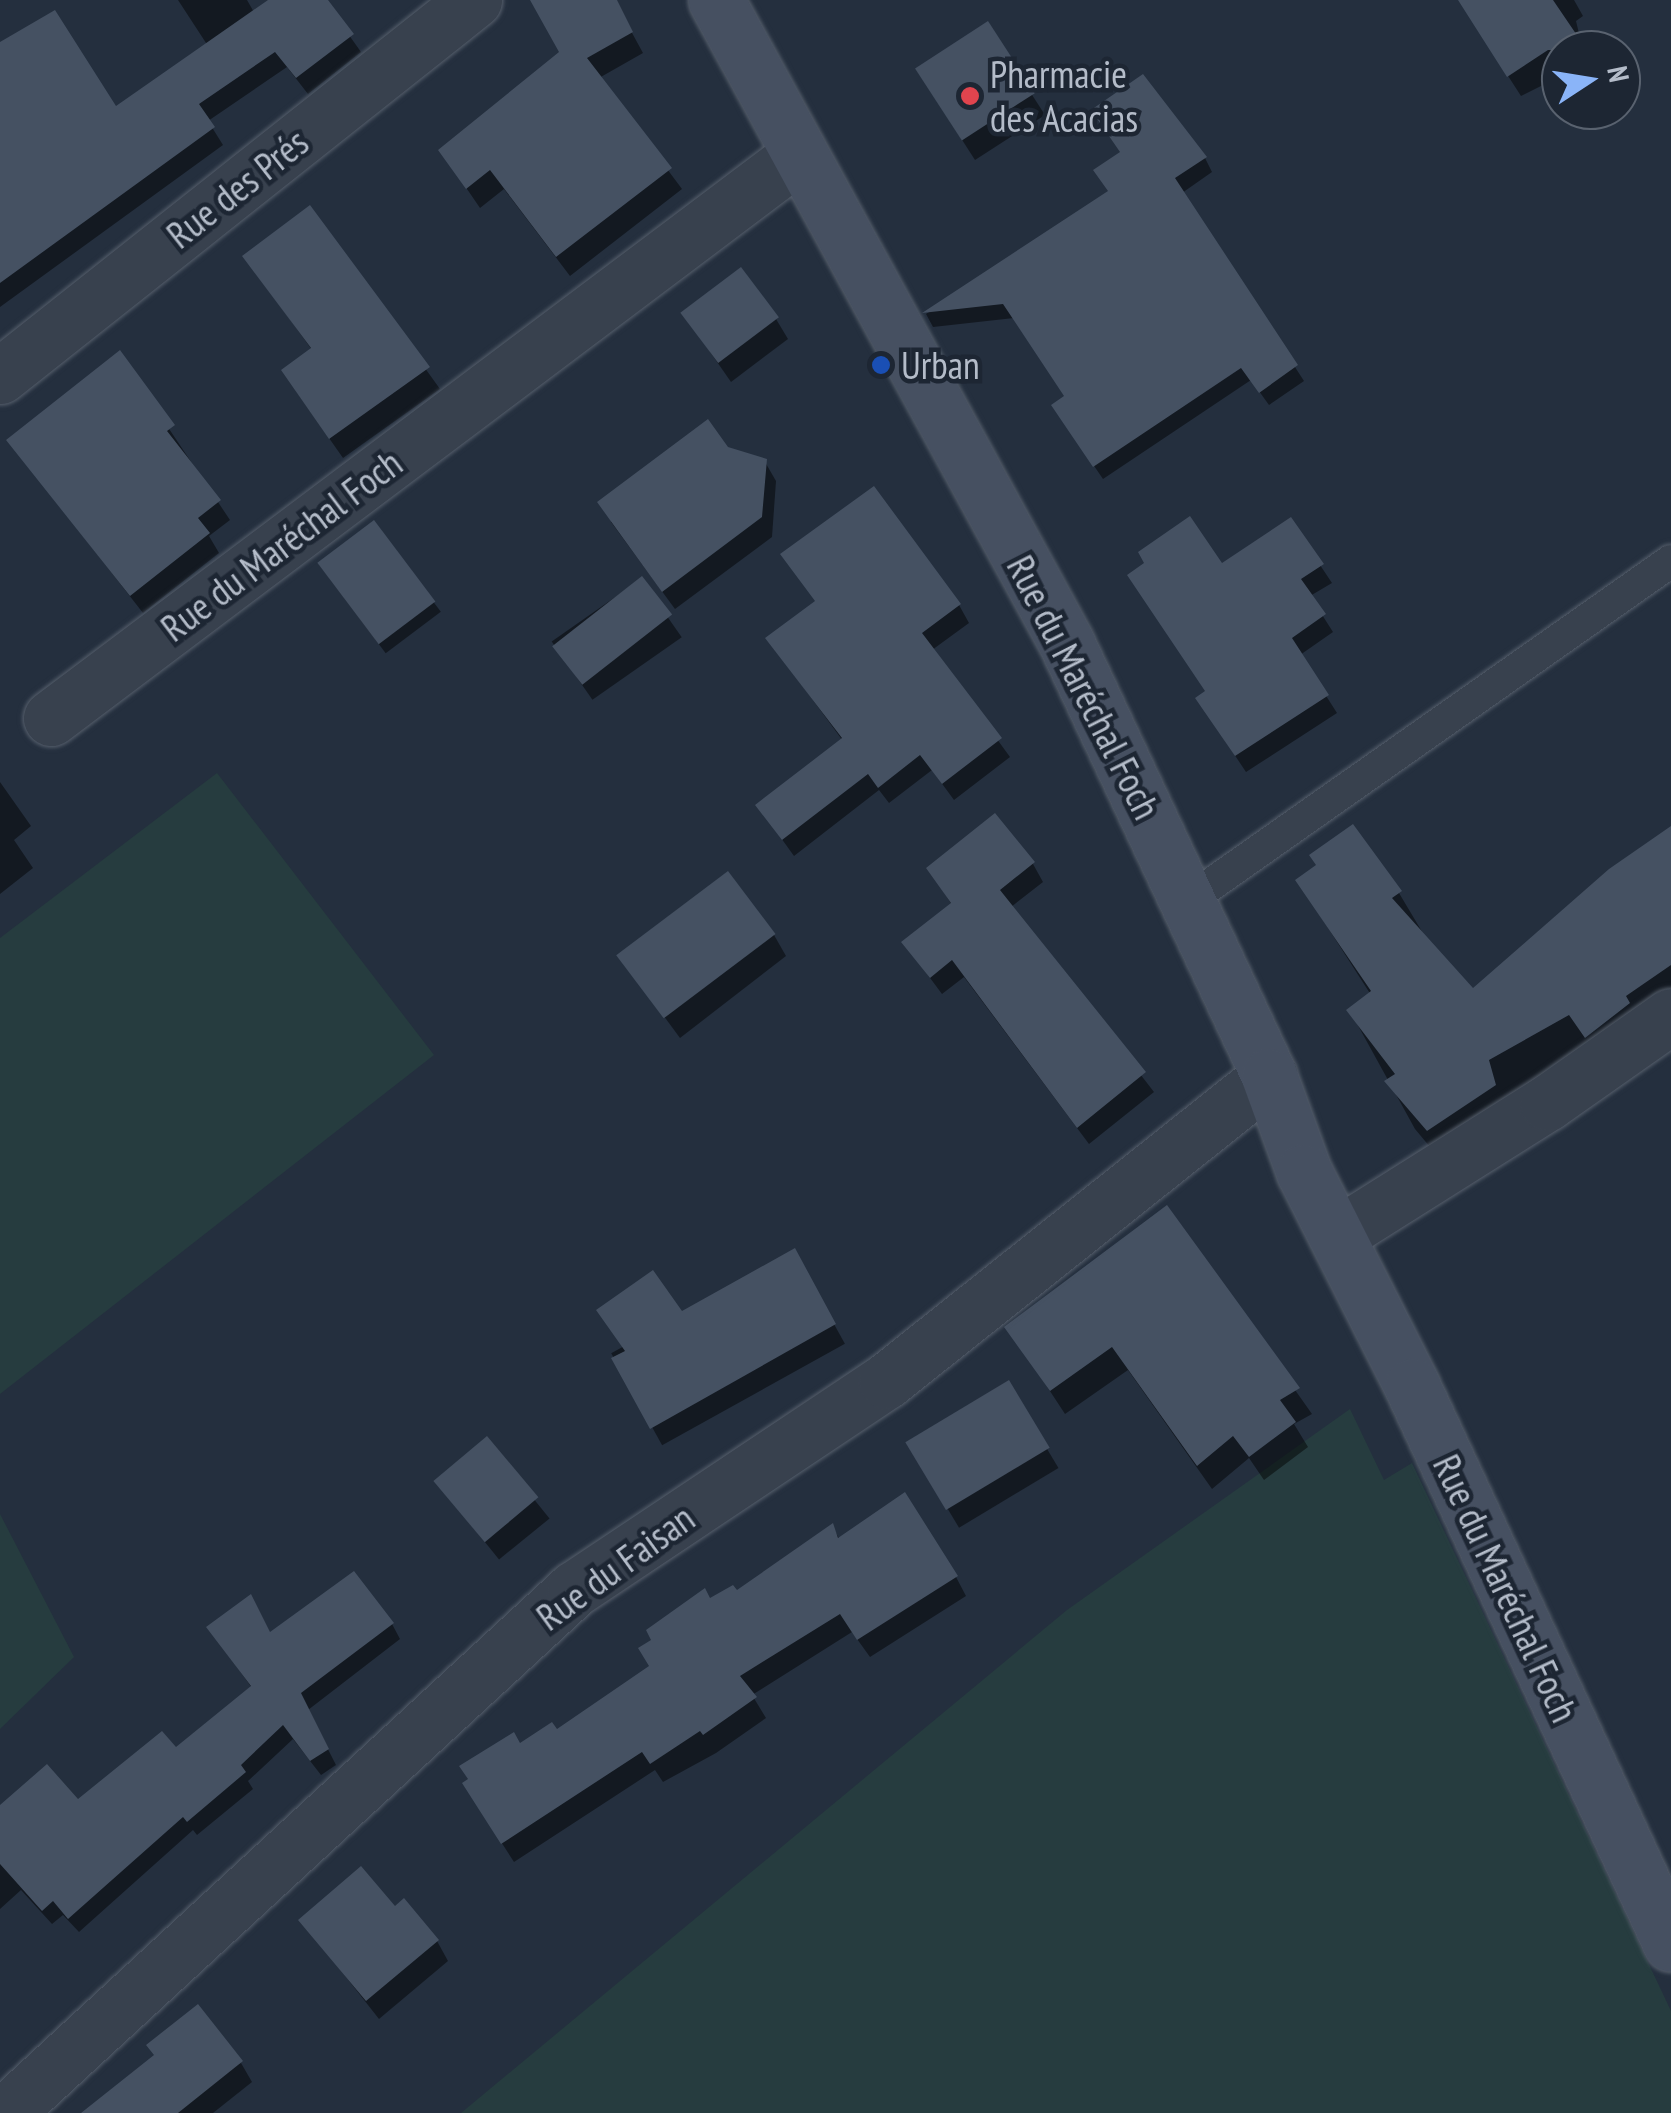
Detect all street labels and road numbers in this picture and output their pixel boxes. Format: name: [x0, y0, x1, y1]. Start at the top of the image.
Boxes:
street label: Rue des Prés: [157, 119, 317, 257]
street label: Rue du Maréchal Foch: [152, 440, 410, 650]
street label: Rue du Maréchal Foch: [998, 548, 1170, 826]
street label: Rue du Maréchal Foch: [1424, 1447, 1588, 1729]
street label: Rue du Faisan: [527, 1495, 703, 1639]

